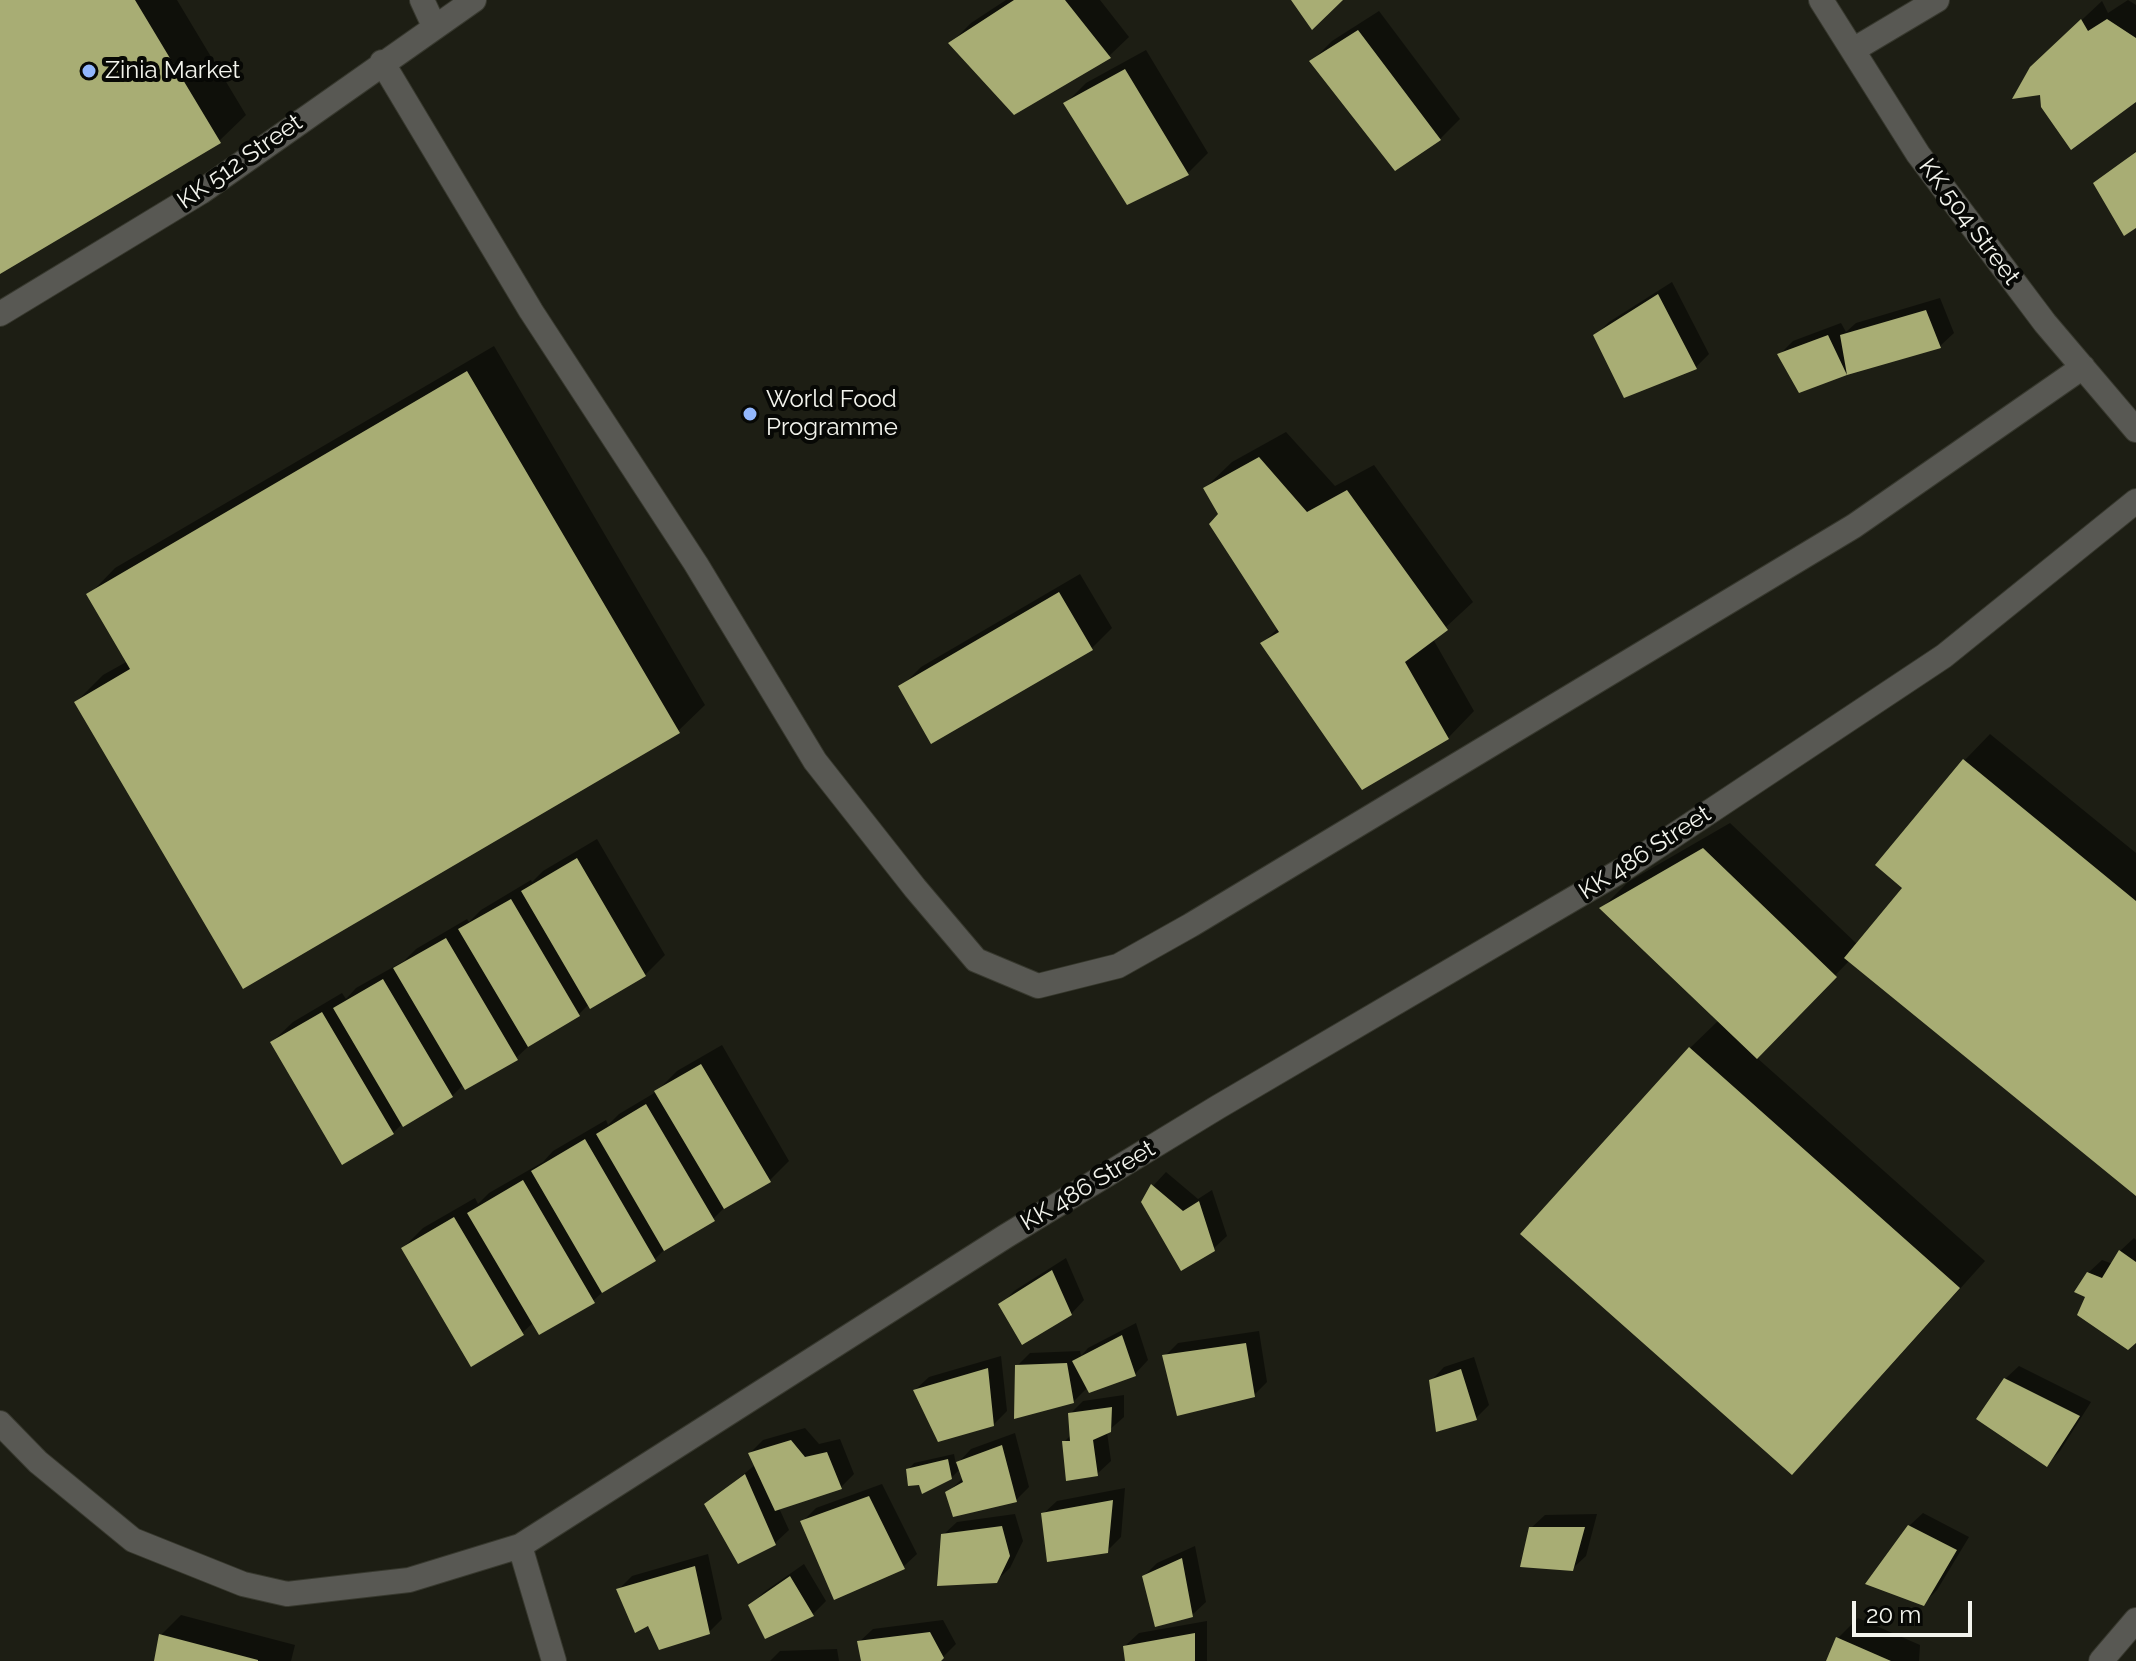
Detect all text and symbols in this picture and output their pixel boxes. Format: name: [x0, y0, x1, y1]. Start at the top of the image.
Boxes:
place label: Zinia Market: [105, 57, 240, 85]
marker: Zinia Market: [80, 62, 98, 80]
street label: KK 512 Street: [172, 108, 308, 216]
street label: KK 504 Street: [1912, 153, 2026, 291]
place label: World Food Programme: [766, 386, 898, 442]
marker: World Food Programme: [741, 405, 759, 423]
street label: KK 486 Street: [1574, 800, 1716, 906]
street label: KK 486 Street: [1016, 1135, 1160, 1237]
scale bar: [1856, 1585, 1976, 1635]
text: 20 m: [1866, 1600, 1921, 1629]

